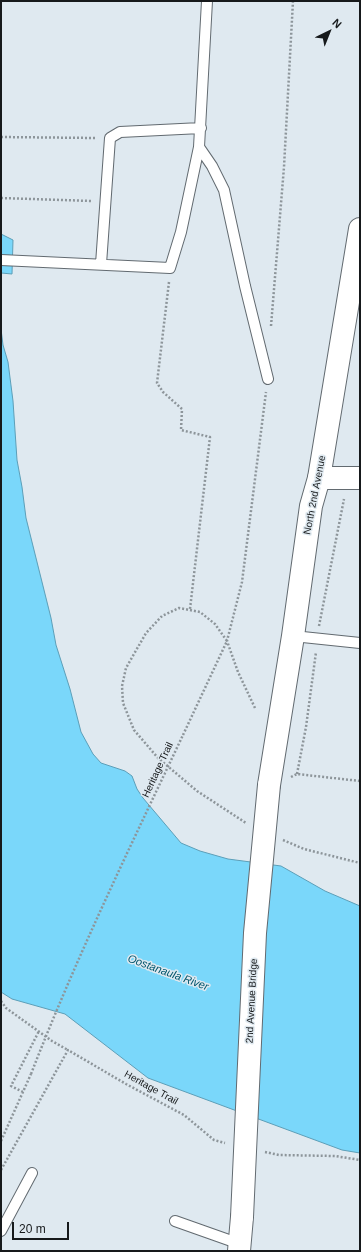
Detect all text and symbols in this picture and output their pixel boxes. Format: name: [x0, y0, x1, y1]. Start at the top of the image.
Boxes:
north arrow: [309, 12, 349, 52]
text: N: [330, 16, 344, 30]
street label: North 2nd Avenue: [301, 454, 329, 536]
street label: Heritage Trail: [140, 740, 176, 800]
water label: Oostanaula River: [126, 952, 210, 994]
street label: 2nd Avenue Bridge: [244, 958, 260, 1044]
street label: Heritage Trail: [122, 1068, 180, 1108]
scale bar: [14, 1214, 71, 1240]
text: 20 m: [19, 1222, 46, 1236]

